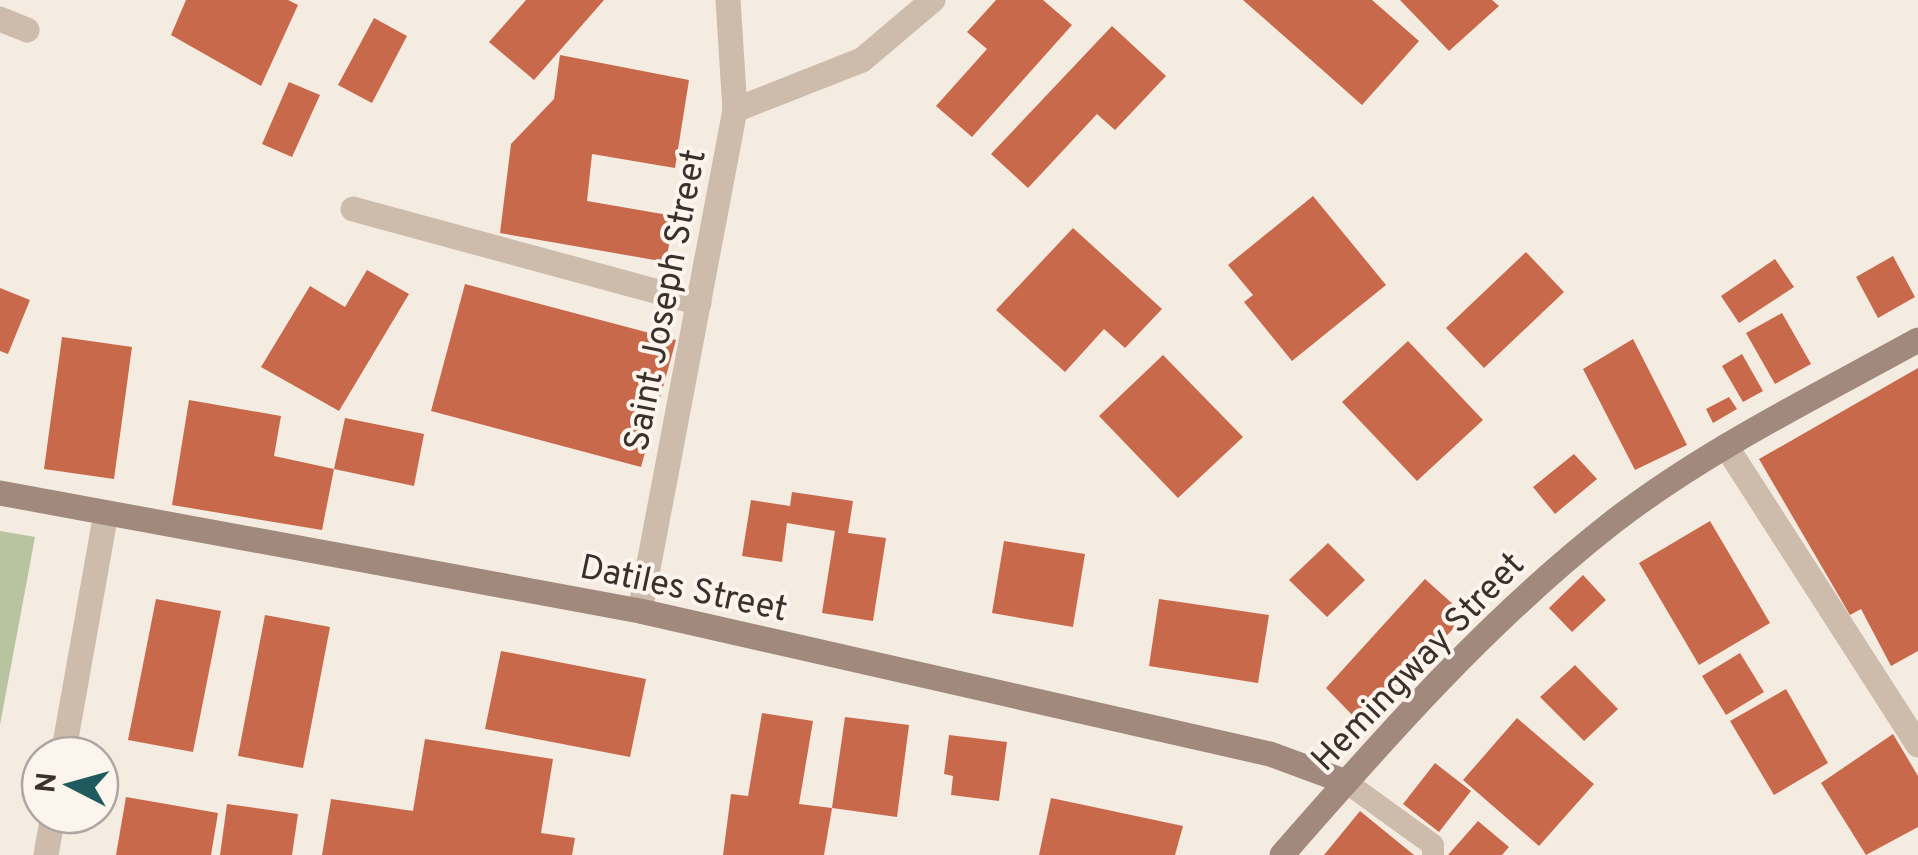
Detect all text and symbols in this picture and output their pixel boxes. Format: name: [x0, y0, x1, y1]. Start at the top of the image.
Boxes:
street label: Saint Joseph Street: [616, 146, 718, 455]
street label: Hemingway Street: [1303, 544, 1535, 782]
street label: Datiles Street: [576, 546, 791, 633]
north arrow: [20, 735, 120, 835]
text: N: [29, 771, 67, 795]

